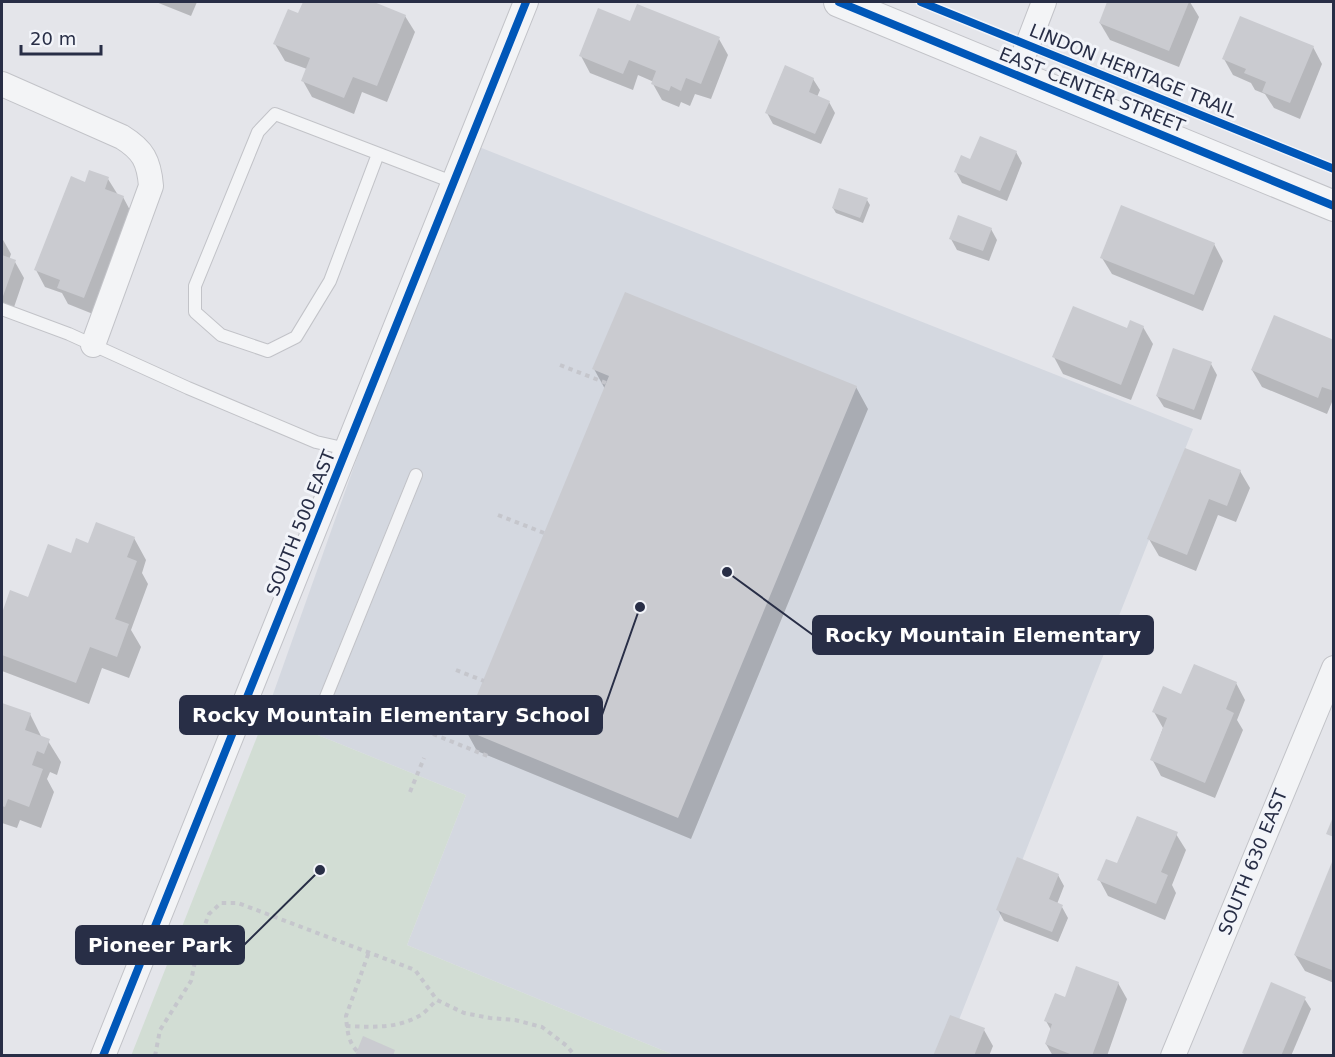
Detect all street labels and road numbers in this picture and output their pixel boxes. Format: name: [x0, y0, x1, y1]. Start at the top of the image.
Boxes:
street label: LINDON HERITAGE TRAIL: [1026, 19, 1240, 122]
street label: EAST CENTER STREET: [996, 43, 1189, 137]
street label: SOUTH 500 EAST: [262, 446, 340, 599]
street label: SOUTH 630 EAST: [1214, 785, 1292, 938]

